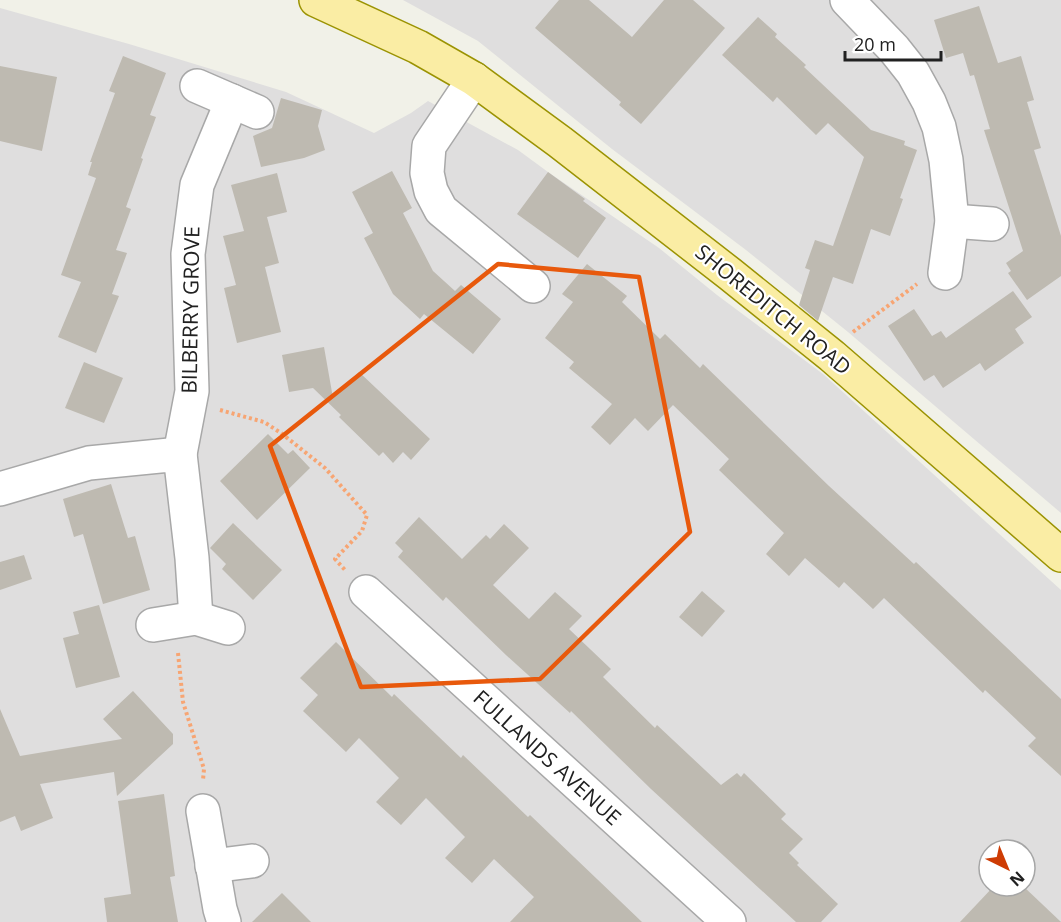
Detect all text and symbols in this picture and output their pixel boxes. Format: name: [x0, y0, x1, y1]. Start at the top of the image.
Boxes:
scale bar: [845, 24, 941, 62]
text: 20 m: [854, 32, 896, 56]
street label: BILBERRY GROVE: [175, 226, 205, 394]
street label: SHOREDITCH ROAD: [690, 238, 857, 381]
street label: FULLANDS AVENUE: [468, 683, 628, 831]
north arrow: [977, 838, 1037, 898]
text: N: [1005, 866, 1029, 891]

